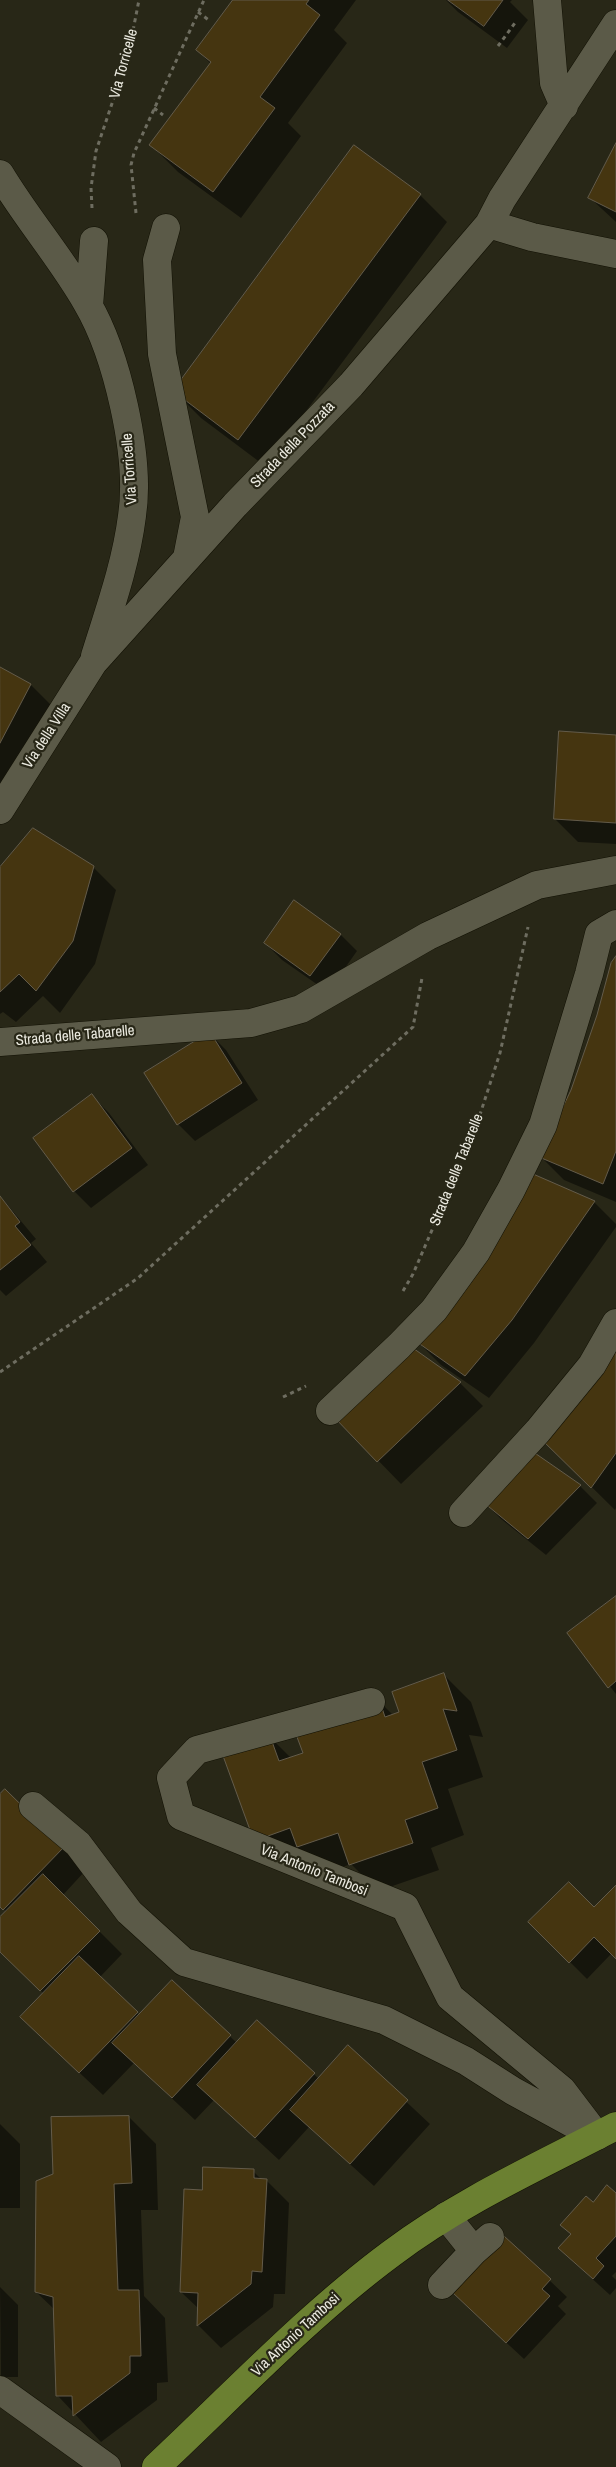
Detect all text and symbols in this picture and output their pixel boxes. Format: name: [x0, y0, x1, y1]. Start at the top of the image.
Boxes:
street label: Via Torricelle: [106, 27, 142, 101]
street label: Strada della Pozzata: [247, 398, 339, 492]
street label: Via Torricelle: [119, 433, 141, 505]
street label: Via della Villa: [19, 700, 75, 772]
street label: Strada delle Tabarelle: [15, 1022, 135, 1050]
street label: Strada delle Tabarelle: [426, 1111, 488, 1229]
street label: Via Antonio Tambosi: [258, 1841, 370, 1901]
street label: Via Antonio Tambosi: [248, 2289, 344, 2381]

